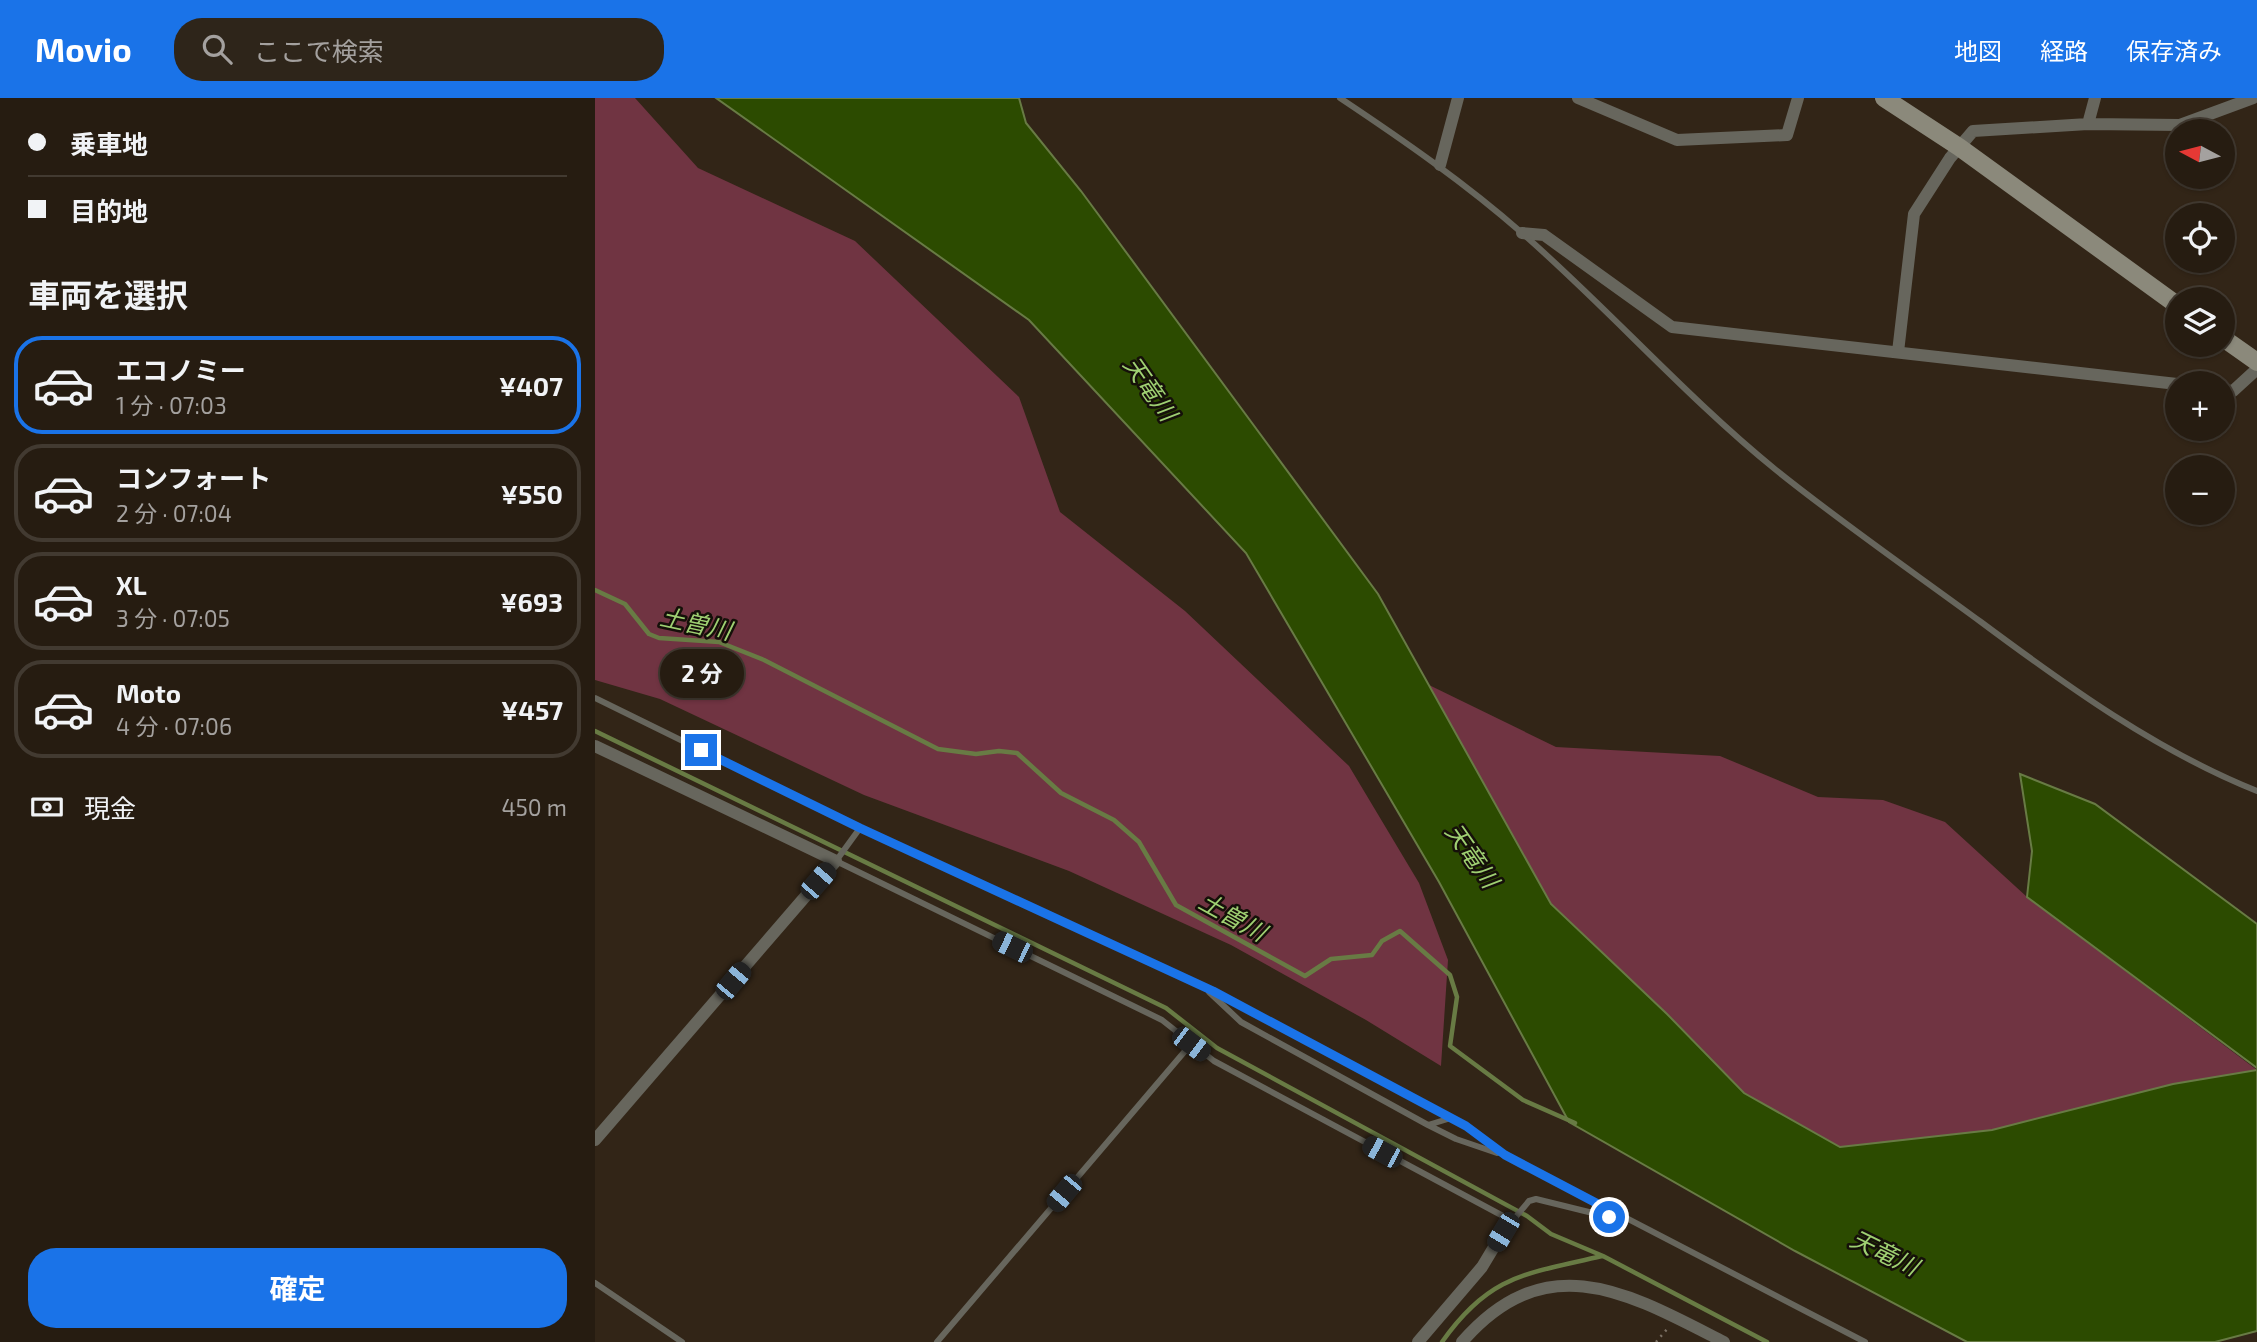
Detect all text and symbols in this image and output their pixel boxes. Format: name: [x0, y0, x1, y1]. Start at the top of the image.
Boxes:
search box: [174, 18, 664, 81]
text: Movio: [35, 29, 132, 69]
icon: search: [198, 30, 236, 68]
text: ここで検索: [254, 35, 384, 66]
text: 地図: [1954, 36, 2002, 65]
text: 経路: [2040, 36, 2088, 65]
text: 保存済み: [2126, 36, 2222, 65]
north arrow: [2165, 119, 2235, 189]
map controls: [2165, 119, 2235, 525]
text: 乗車地: [70, 128, 148, 159]
text: 目的地: [70, 195, 148, 226]
button: locate: [2165, 203, 2235, 273]
text: 車両を選択: [28, 275, 188, 313]
button: layers: [2165, 287, 2235, 357]
water label: 天竜川: [1118, 350, 1185, 428]
icon: car: [32, 354, 95, 417]
text: エコノミー: [116, 354, 246, 385]
text: ¥407: [499, 370, 563, 401]
button: +: [2165, 371, 2235, 441]
text: 1 分 · 07:03: [116, 391, 227, 419]
button: −: [2165, 455, 2235, 525]
icon: car: [32, 462, 95, 525]
text: コンフォート: [116, 462, 271, 493]
text: ¥550: [501, 478, 563, 509]
text: 2 分 · 07:04: [116, 499, 232, 527]
text: XL: [116, 569, 147, 600]
icon: car: [32, 570, 95, 633]
text: ¥693: [500, 586, 563, 617]
water label: 土曽川: [658, 601, 737, 645]
text: 3 分 · 07:05: [116, 604, 230, 632]
callout: 2 分: [659, 648, 743, 698]
text: 2 分: [681, 659, 723, 687]
text: Moto: [116, 677, 181, 708]
icon: car: [32, 678, 95, 741]
text: ¥457: [501, 694, 563, 725]
text: 4 分 · 07:06: [116, 712, 232, 740]
route end: [685, 734, 717, 766]
icon: cash: [28, 788, 66, 826]
text: 現金: [84, 792, 136, 823]
text: 450 m: [501, 793, 567, 821]
water label: 天竜川: [1440, 817, 1507, 895]
car: [797, 858, 840, 904]
water label: 土曽川: [1194, 886, 1274, 948]
car: [989, 928, 1036, 966]
car: [712, 958, 755, 1004]
car: [1168, 1023, 1215, 1065]
car: [1359, 1133, 1406, 1171]
car: [1043, 1170, 1086, 1216]
route start: [1593, 1201, 1625, 1233]
car: [1484, 1209, 1523, 1255]
water label: 天竜川: [1846, 1223, 1926, 1282]
button: 確定: [28, 1248, 567, 1328]

